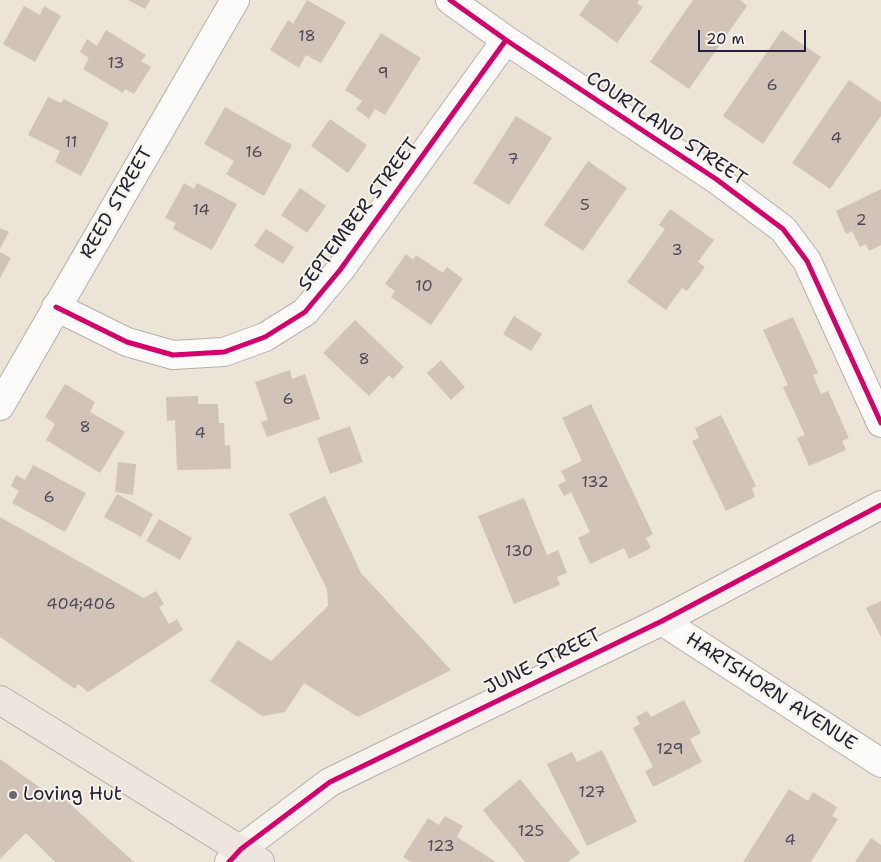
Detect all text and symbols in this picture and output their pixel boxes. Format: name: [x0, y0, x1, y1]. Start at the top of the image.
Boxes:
scale bar: [701, 20, 808, 52]
house number: 18: [298, 27, 316, 47]
text: 20 m: [706, 29, 745, 49]
house number: 13: [107, 54, 125, 74]
house number: 9: [377, 64, 389, 84]
street label: COURTLAND STREET: [581, 67, 751, 191]
house number: 6: [766, 76, 778, 96]
house number: 4: [830, 129, 842, 149]
house number: 11: [65, 133, 77, 153]
street label: SEPTEMBER STREET: [294, 134, 424, 296]
street label: REED STREET: [76, 143, 158, 263]
house number: 16: [245, 143, 263, 163]
house number: 7: [507, 150, 519, 170]
house number: 5: [580, 196, 590, 216]
house number: 14: [192, 201, 210, 221]
house number: 2: [855, 211, 867, 231]
house number: 3: [671, 241, 683, 261]
house number: 10: [415, 277, 433, 297]
house number: 8: [358, 350, 370, 370]
house number: 6: [282, 390, 294, 410]
house number: 8: [79, 418, 91, 438]
house number: 4: [194, 424, 206, 444]
house number: 132: [581, 473, 609, 493]
house number: 6: [43, 488, 55, 508]
house number: 130: [505, 542, 533, 562]
house number: 404;406: [46, 595, 116, 615]
street label: JUNE STREET: [481, 624, 605, 700]
street label: HARTSHORN AVENUE: [681, 628, 861, 756]
house number: 129: [656, 740, 684, 760]
house number: 127: [578, 783, 606, 803]
place label: Loving Hut: [23, 784, 122, 806]
marker: Loving Hut: [7, 789, 19, 801]
house number: 125: [518, 822, 544, 842]
house number: 4: [784, 831, 796, 851]
house number: 123: [427, 837, 455, 857]

